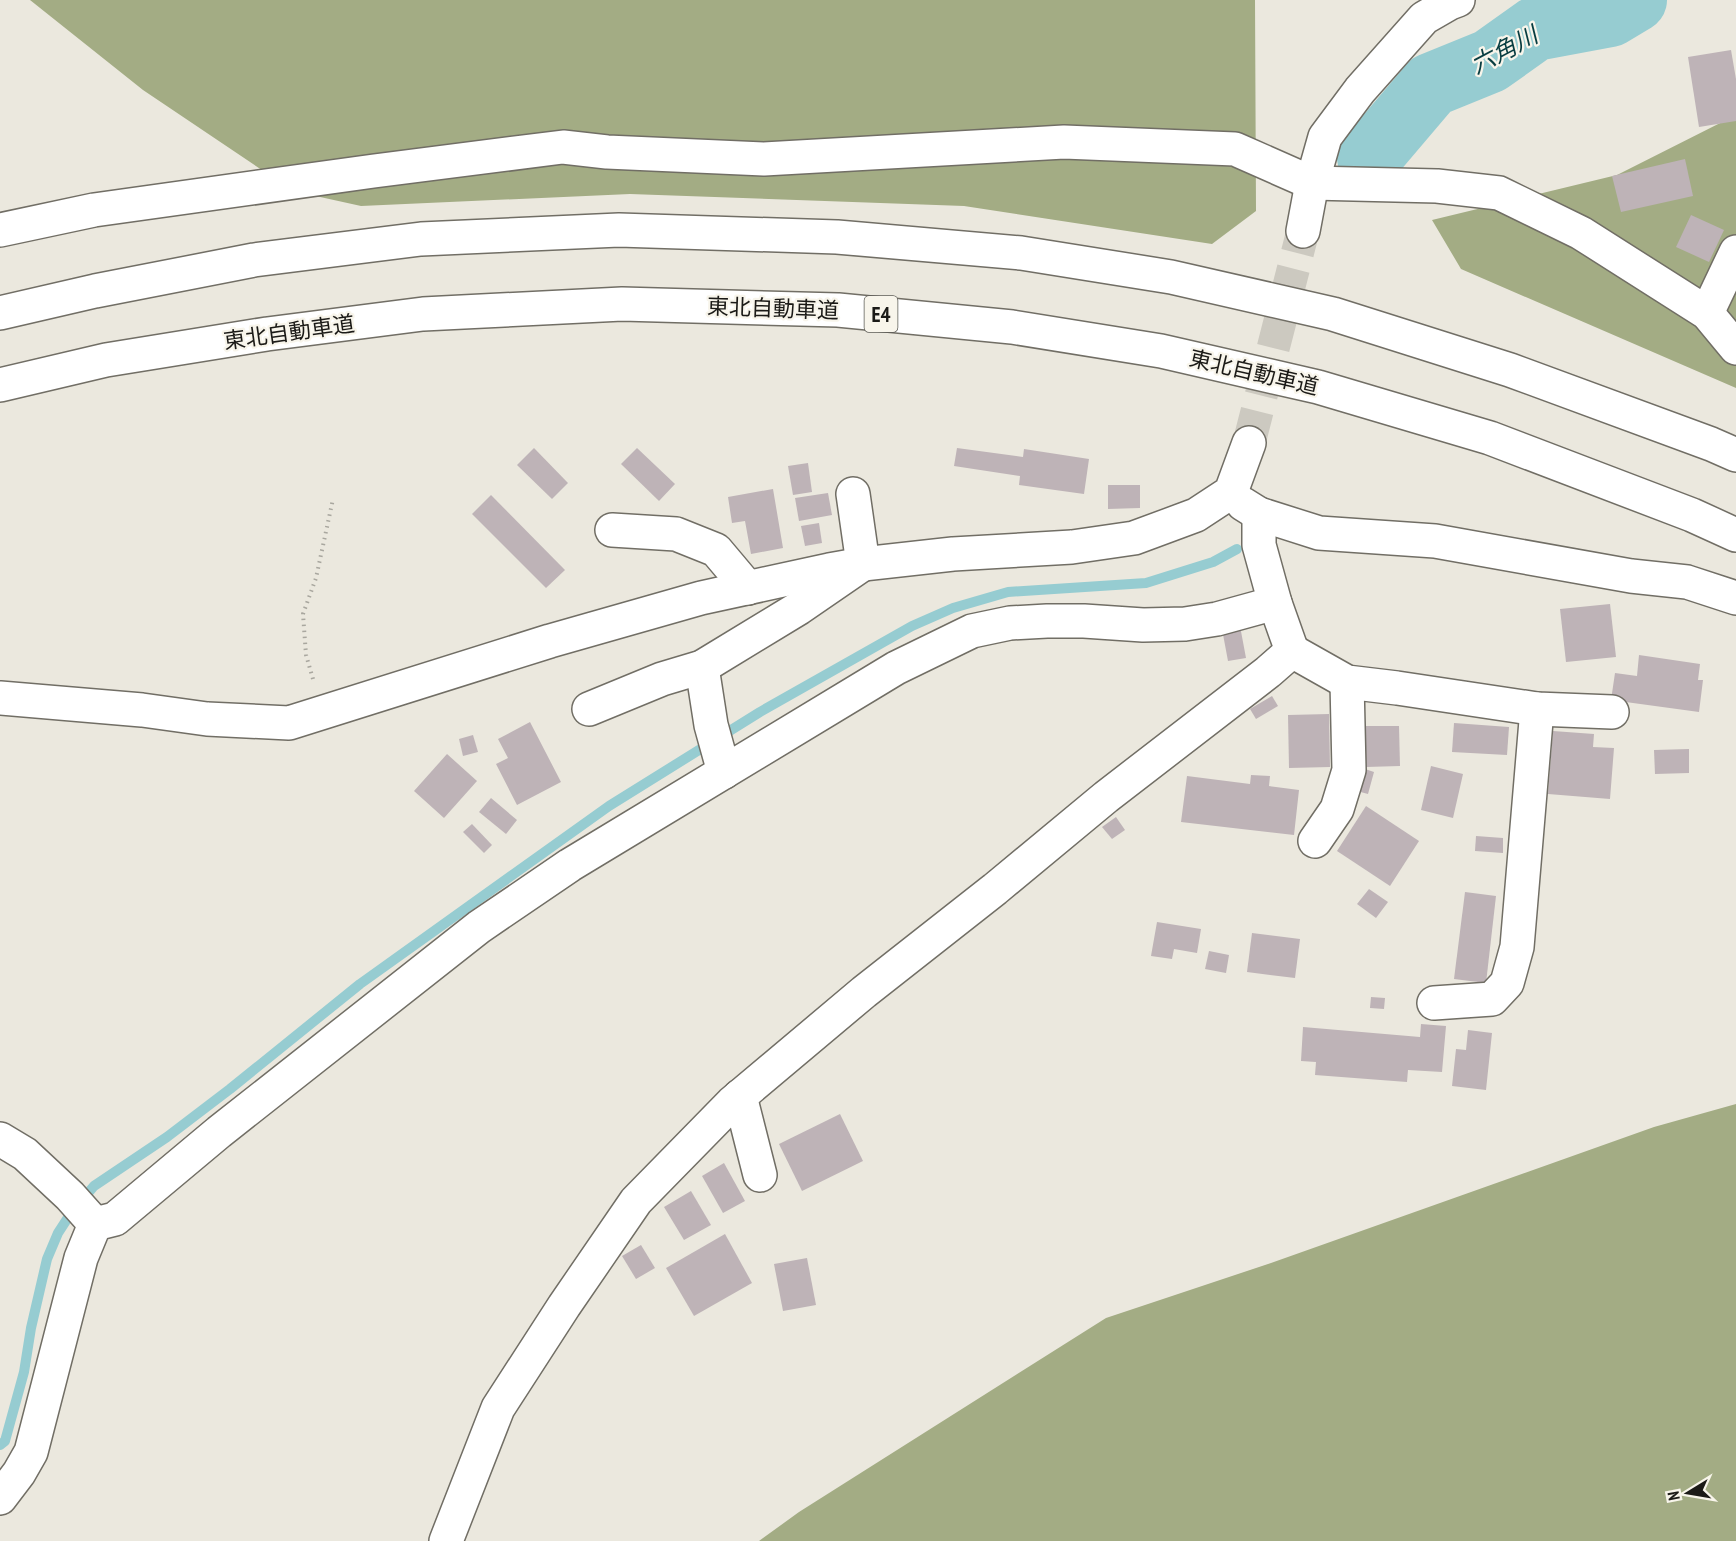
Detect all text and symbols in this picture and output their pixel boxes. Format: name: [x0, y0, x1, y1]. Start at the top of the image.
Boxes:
water label: 六角川: [1465, 18, 1546, 81]
street label: 東北自動車道: [707, 292, 839, 324]
road number: E4: [864, 296, 898, 332]
street label: 東北自動車道: [222, 309, 356, 355]
street label: 東北自動車道: [1187, 344, 1321, 400]
north arrow: [1658, 1463, 1718, 1523]
text: N: [1663, 1490, 1684, 1502]

